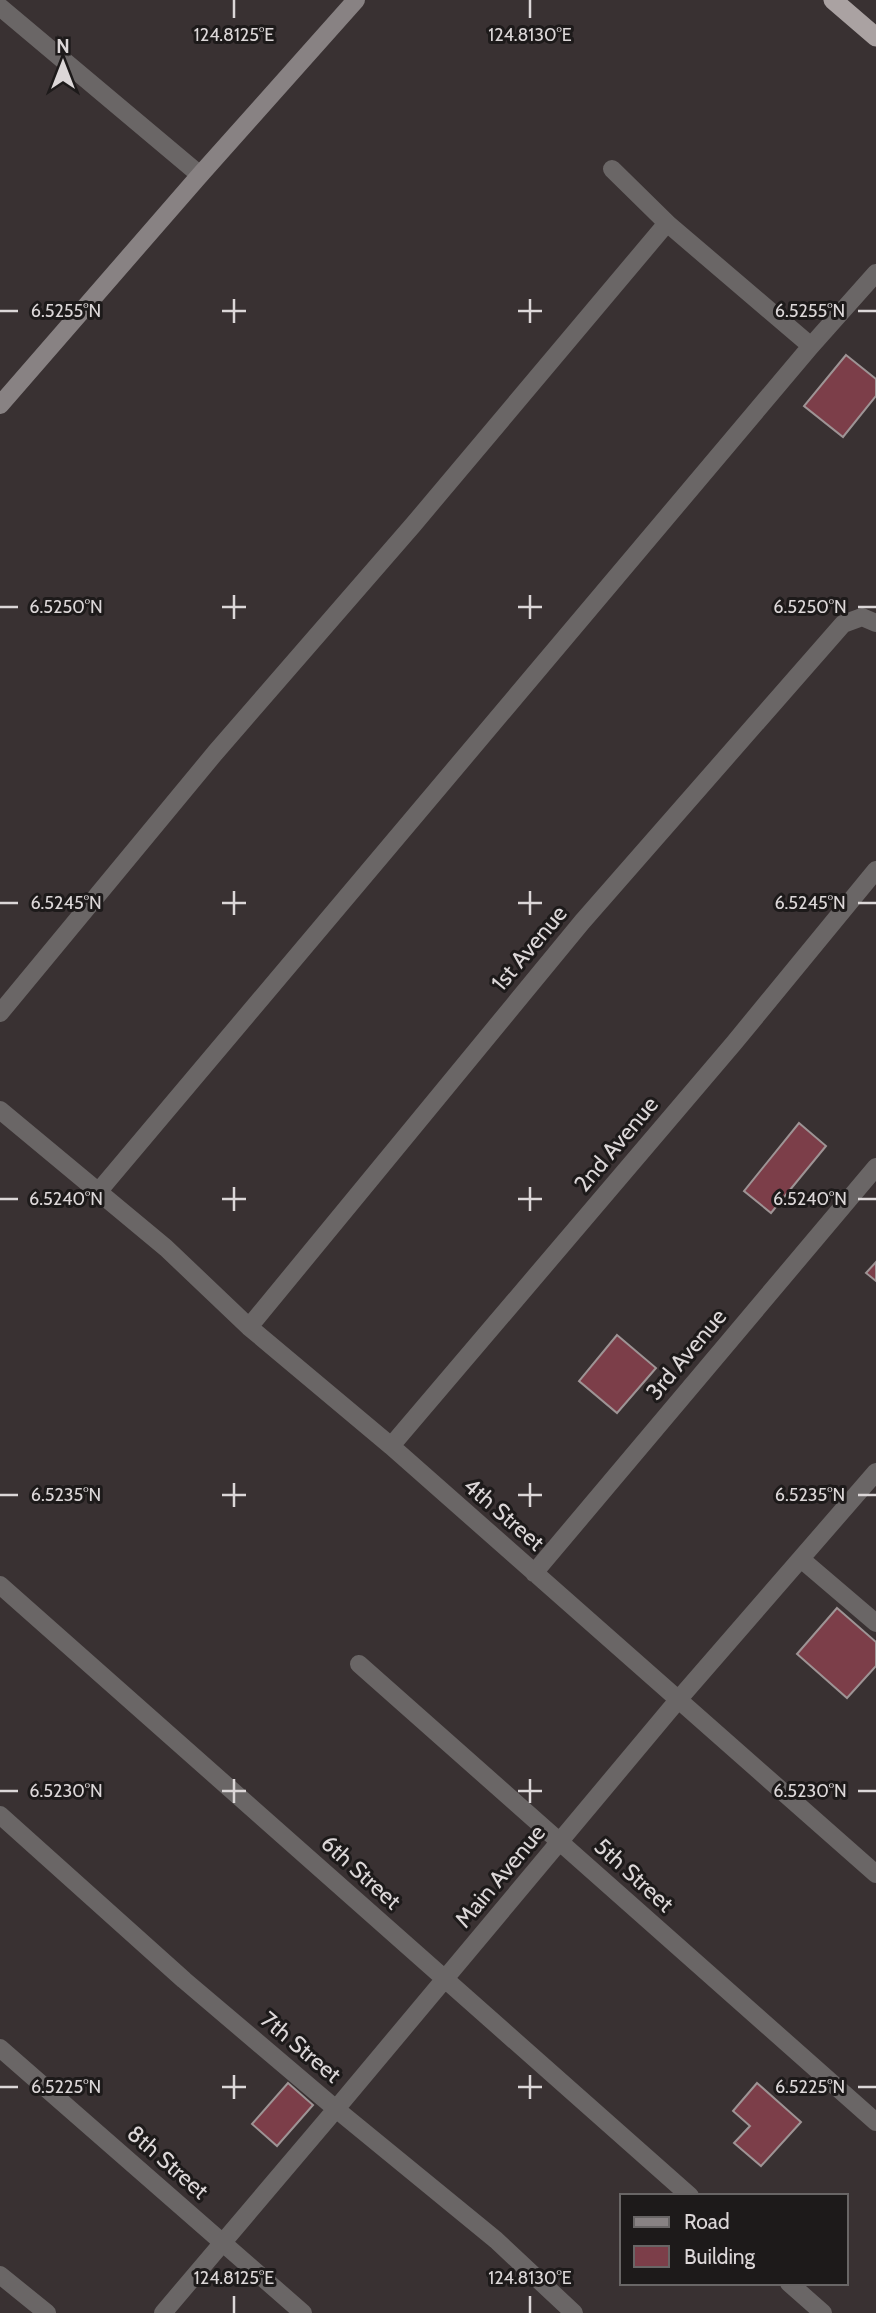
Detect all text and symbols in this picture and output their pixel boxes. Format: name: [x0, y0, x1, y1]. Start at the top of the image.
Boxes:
text: 124.8125°E: [194, 24, 274, 46]
text: 124.8130°E: [488, 24, 572, 46]
north arrow: [28, 28, 98, 98]
text: N: [56, 35, 70, 58]
text: 6.5255°N: [31, 300, 101, 322]
text: 6.5255°N: [775, 300, 845, 322]
text: 6.5250°N: [29, 596, 103, 618]
text: 6.5250°N: [773, 596, 847, 618]
text: 6.5245°N: [30, 892, 102, 914]
text: 6.5245°N: [774, 892, 846, 914]
street label: 1st Avenue: [485, 899, 573, 996]
street label: 2nd Avenue: [568, 1090, 664, 1197]
text: 6.5240°N: [29, 1188, 103, 1210]
text: 6.5240°N: [773, 1188, 847, 1210]
street label: 3rd Avenue: [640, 1303, 732, 1405]
street label: 4th Street: [458, 1471, 550, 1557]
text: 6.5235°N: [31, 1484, 101, 1506]
text: 6.5235°N: [775, 1484, 845, 1506]
text: 6.5230°N: [29, 1780, 103, 1802]
text: 6.5230°N: [773, 1780, 847, 1802]
street label: Main Avenue: [449, 1819, 551, 1933]
street label: 6th Street: [315, 1829, 407, 1915]
street label: 5th Street: [589, 1832, 680, 1918]
street label: 7th Street: [255, 2005, 347, 2089]
text: 6.5225°N: [31, 2076, 101, 2098]
text: 6.5225°N: [775, 2076, 845, 2098]
street label: 8th Street: [122, 2119, 215, 2205]
legend: [620, 2194, 848, 2285]
text: Road: [684, 2209, 730, 2234]
text: Building: [684, 2244, 756, 2269]
text: 124.8125°E: [194, 2267, 274, 2289]
text: 124.8130°E: [488, 2267, 572, 2289]

